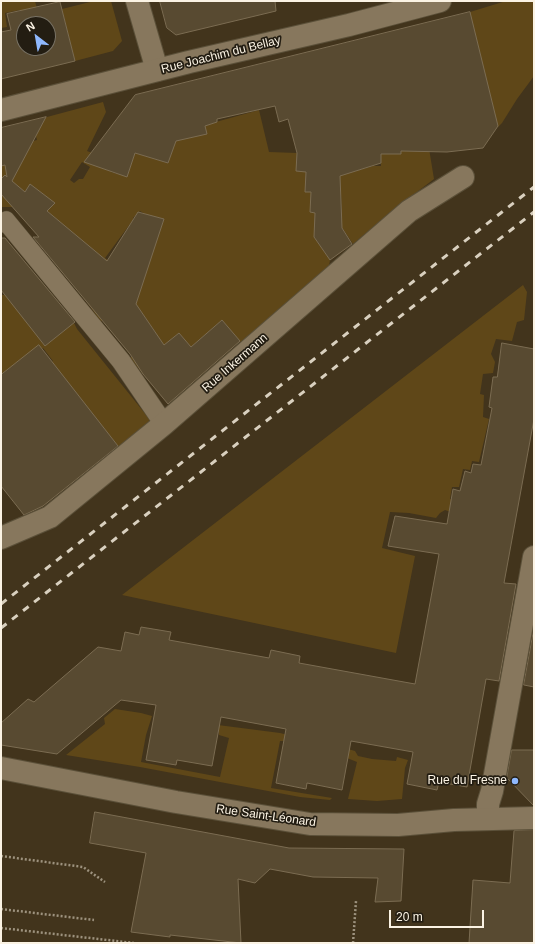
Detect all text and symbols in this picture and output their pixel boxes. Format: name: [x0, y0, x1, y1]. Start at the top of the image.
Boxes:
north arrow: [16, 16, 56, 56]
text: N: [24, 19, 37, 34]
street label: Rue Joachim du Bellay: [160, 33, 282, 77]
street label: Rue Inkermann: [199, 331, 271, 395]
place label: Rue du Fresne: [428, 774, 507, 788]
marker: Rue du Fresne: [510, 776, 520, 786]
street label: Rue Saint-Léonard: [215, 802, 317, 830]
scale bar: [391, 902, 486, 928]
text: 20 m: [396, 910, 423, 924]

